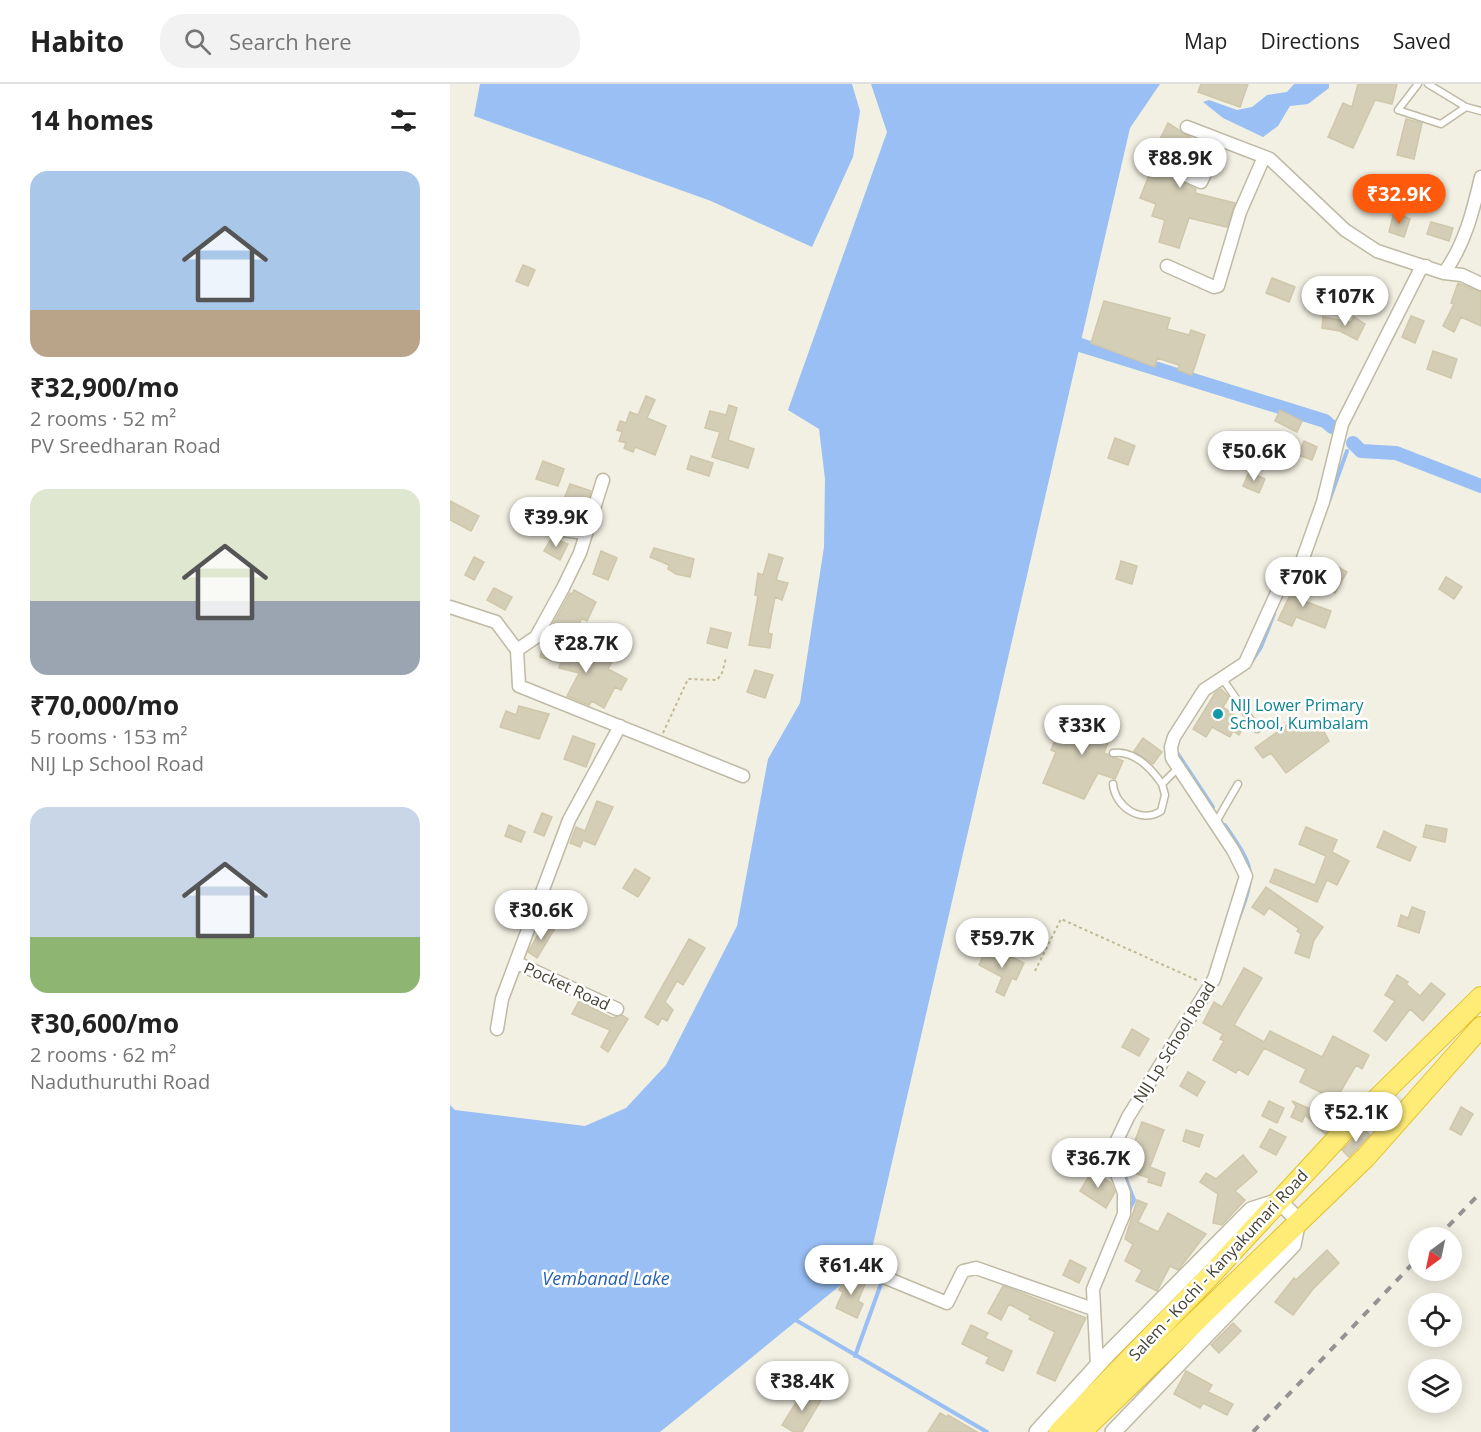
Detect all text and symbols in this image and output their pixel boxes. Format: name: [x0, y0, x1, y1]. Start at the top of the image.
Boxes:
search box: [160, 14, 580, 68]
text: Habito: [30, 22, 124, 60]
icon: search: [181, 25, 214, 58]
text: Search here: [229, 26, 352, 56]
text: Map: [1184, 27, 1227, 55]
text: Directions: [1260, 27, 1360, 55]
text: Saved: [1393, 27, 1451, 55]
text: 14 homes: [30, 102, 154, 138]
icon: filters: [387, 104, 420, 137]
pin: ₹88.9K: [1131, 138, 1229, 189]
text: ₹88.9K: [1148, 144, 1212, 171]
pin: ₹32.9K: [1350, 174, 1448, 225]
text: ₹32.9K: [1367, 180, 1431, 207]
icon: home: [171, 210, 279, 318]
pin: ₹107K: [1303, 276, 1387, 327]
text: ₹107K: [1315, 282, 1375, 309]
text: ₹32,900/mo: [30, 369, 179, 405]
text: 2 rooms · 52 m²: [30, 405, 176, 432]
pin: ₹50.6K: [1205, 431, 1303, 482]
text: PV Sreedharan Road: [30, 432, 221, 459]
text: ₹50.6K: [1222, 437, 1286, 464]
pin: ₹39.9K: [507, 497, 605, 548]
text: ₹39.9K: [524, 503, 588, 530]
icon: home: [171, 528, 279, 636]
pin: ₹70K: [1267, 557, 1339, 608]
text: ₹70K: [1279, 563, 1327, 590]
pin: ₹28.7K: [537, 623, 635, 674]
text: ₹28.7K: [554, 629, 618, 656]
text: ₹70,000/mo: [30, 687, 179, 723]
place label: NIJ Lower Primary School, Kumbalam: [1230, 694, 1369, 734]
pin: ₹33K: [1046, 705, 1118, 756]
marker: NIJ Lower Primary School, Kumbalam: [1211, 707, 1225, 721]
text: ₹33K: [1058, 711, 1106, 738]
text: 5 rooms · 153 m²: [30, 723, 188, 750]
text: NIJ Lp School Road: [30, 750, 204, 777]
icon: home: [171, 846, 279, 954]
pin: ₹30.6K: [492, 890, 590, 941]
text: ₹30.6K: [509, 896, 573, 923]
pin: ₹59.7K: [953, 918, 1051, 969]
text: ₹59.7K: [970, 924, 1034, 951]
street label: Pocket Road: [521, 957, 613, 1015]
street label: NIJ Lp School Road: [1128, 977, 1220, 1107]
text: ₹30,600/mo: [30, 1005, 179, 1041]
text: 2 rooms · 62 m²: [30, 1041, 176, 1068]
text: Naduthuruthi Road: [30, 1068, 210, 1095]
pin: ₹52.1K: [1307, 1092, 1405, 1143]
text: ₹52.1K: [1324, 1098, 1388, 1125]
pin: ₹36.7K: [1049, 1138, 1147, 1189]
text: ₹36.7K: [1066, 1144, 1130, 1171]
street label: Salem - Kochi - Kanyakumari Road: [1123, 1165, 1313, 1365]
north arrow: [1408, 1227, 1462, 1281]
map controls: [1408, 1227, 1462, 1413]
pin: ₹61.4K: [802, 1245, 900, 1296]
text: ₹61.4K: [819, 1251, 883, 1278]
water label: Vembanad Lake: [542, 1266, 670, 1290]
button: locate: [1408, 1293, 1462, 1347]
button: layers: [1408, 1359, 1462, 1413]
pin: ₹38.4K: [753, 1361, 851, 1412]
text: ₹38.4K: [770, 1367, 834, 1394]

